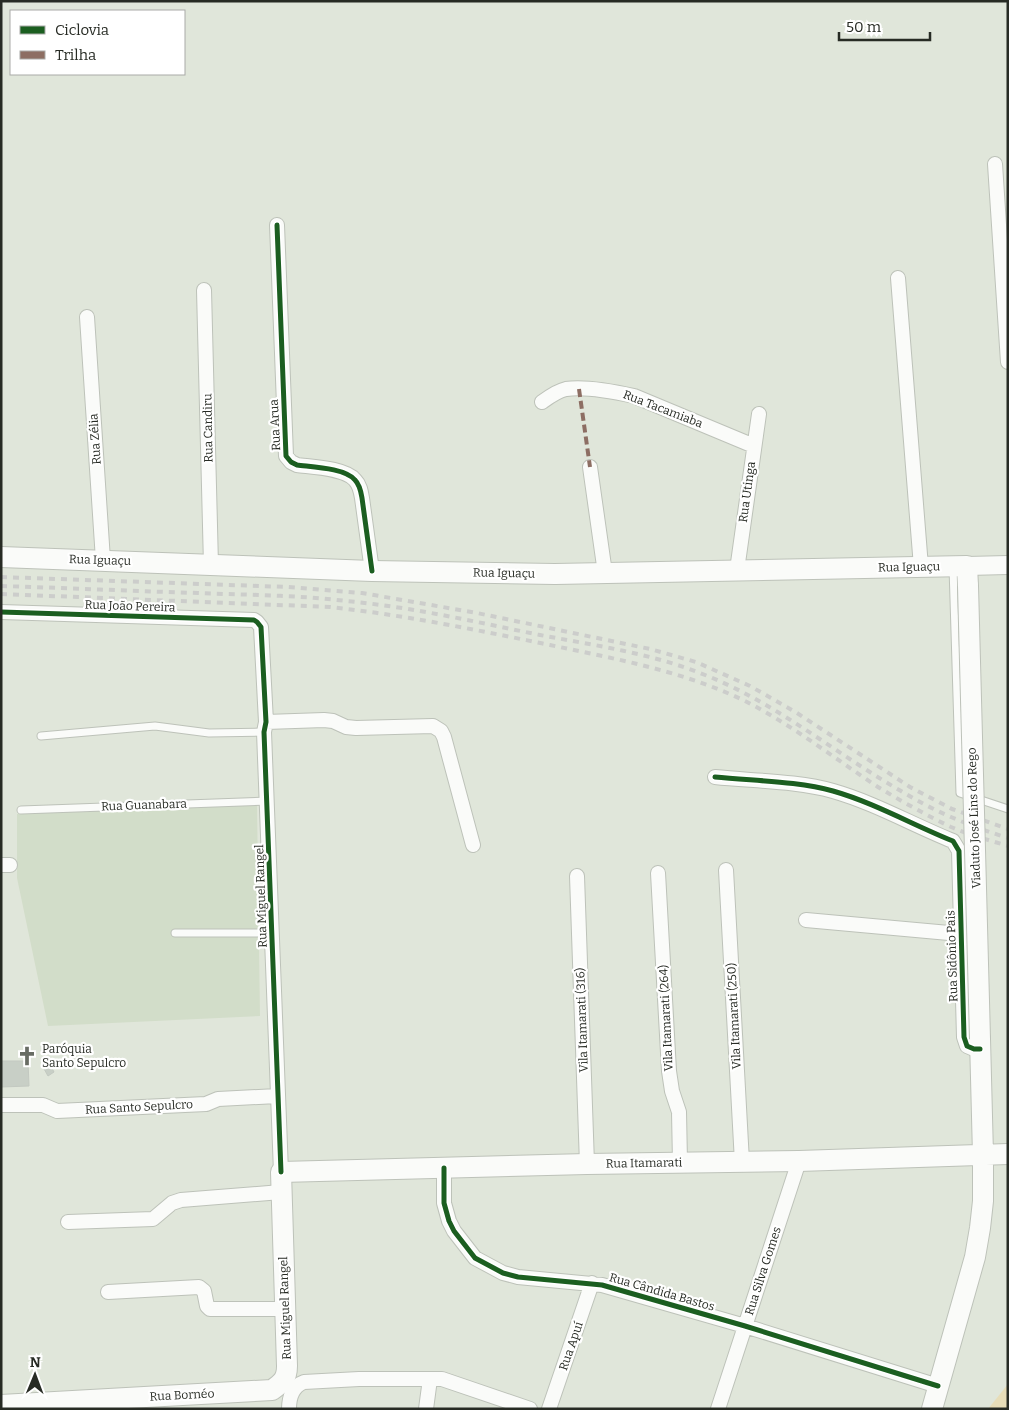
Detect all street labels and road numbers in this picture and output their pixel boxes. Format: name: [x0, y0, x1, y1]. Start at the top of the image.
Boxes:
street label: Rua Tacamiaba: [621, 387, 705, 431]
street label: Rua Candiru: [200, 393, 216, 463]
street label: Rua Arua: [267, 398, 283, 451]
street label: Rua Zélia: [86, 412, 104, 465]
street label: Rua Utinga: [736, 460, 758, 523]
street label: Rua Iguaçu: [69, 552, 132, 568]
street label: Rua Iguaçu: [878, 559, 941, 575]
street label: Rua Iguaçu: [473, 565, 536, 581]
street label: Rua João Pereira: [84, 597, 176, 615]
street label: Viaduto José Lins do Rego: [965, 747, 983, 889]
street label: Rua Guanabara: [101, 796, 188, 813]
street label: Rua Miguel Rangel: [252, 844, 270, 948]
street label: Rua Sidônio Pais: [943, 910, 961, 1002]
street label: Vila Itamarati (250): [723, 962, 744, 1070]
street label: Vila Itamarati (264): [655, 964, 676, 1072]
street label: Vila Itamarati (316): [572, 967, 591, 1073]
street label: Rua Santo Sepulcro: [85, 1097, 194, 1117]
street label: Rua Itamarati: [606, 1155, 683, 1171]
street label: Rua Silva Gomes: [742, 1225, 784, 1317]
street label: Rua Miguel Rangel: [276, 1256, 294, 1360]
street label: Rua Cândida Bastos: [608, 1270, 717, 1314]
street label: Rua Apuí: [556, 1319, 586, 1372]
street label: Rua Bornéo: [149, 1386, 215, 1404]

